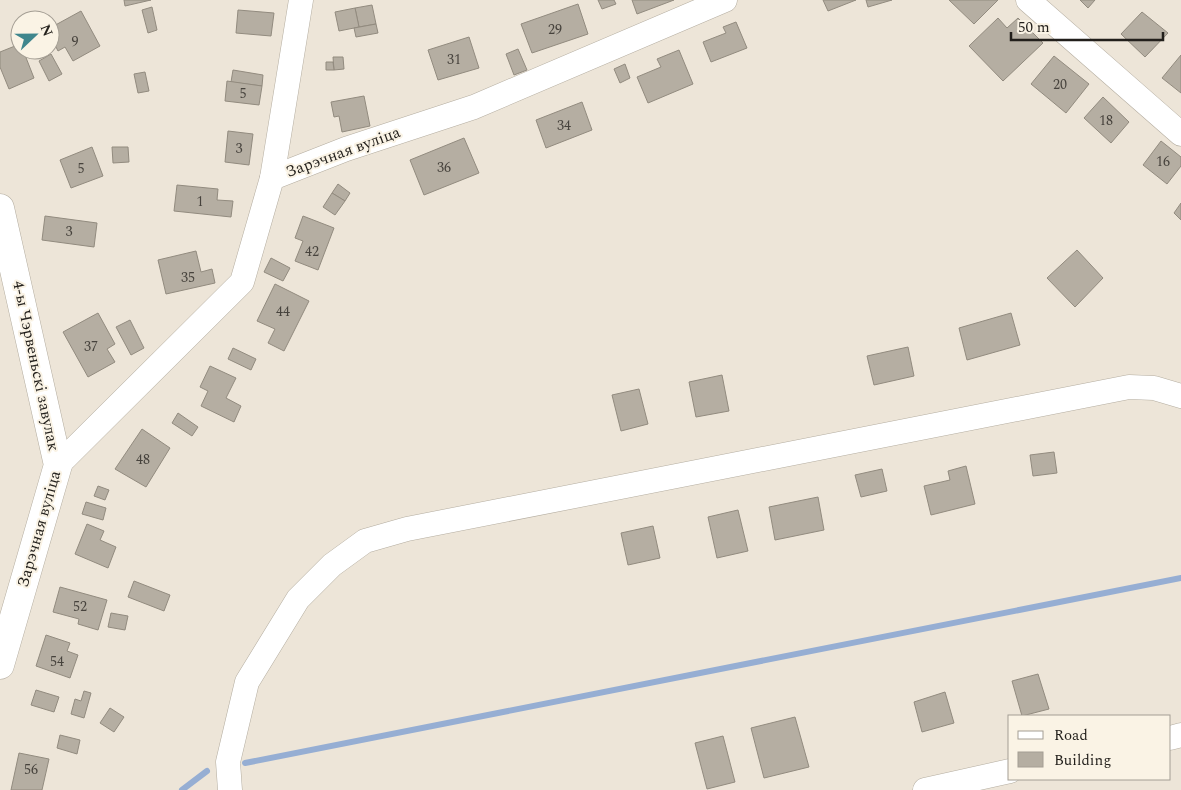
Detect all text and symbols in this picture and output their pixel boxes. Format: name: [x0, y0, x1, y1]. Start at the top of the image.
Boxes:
north arrow: [10, 10, 60, 60]
scale bar: [1011, 10, 1164, 42]
text: 50 m: [1018, 16, 1050, 39]
house number: 29: [548, 19, 562, 40]
text: N: [35, 21, 58, 40]
house number: 9: [72, 31, 79, 52]
house number: 31: [447, 49, 461, 70]
house number: 20: [1053, 74, 1067, 95]
house number: 5: [240, 83, 247, 104]
house number: 18: [1099, 110, 1113, 131]
house number: 34: [557, 115, 571, 136]
street label: Зарэчная вуліца: [282, 120, 404, 184]
house number: 3: [236, 138, 243, 159]
house number: 16: [1156, 151, 1170, 172]
house number: 36: [437, 157, 451, 178]
house number: 5: [78, 158, 85, 179]
house number: 1: [197, 191, 204, 212]
house number: 3: [66, 221, 73, 242]
house number: 42: [305, 241, 319, 262]
house number: 35: [181, 267, 195, 288]
street label: 4-ы Чэрвеньскі завулак: [6, 279, 66, 454]
house number: 44: [276, 301, 290, 322]
house number: 37: [84, 336, 98, 357]
house number: 48: [136, 449, 150, 470]
street label: Зарэчная вуліца: [11, 468, 67, 590]
house number: 52: [73, 596, 87, 617]
house number: 54: [50, 651, 64, 672]
legend: [1008, 715, 1171, 780]
text: Road: [1054, 724, 1088, 747]
text: Building: [1054, 749, 1111, 772]
house number: 56: [24, 759, 38, 780]

